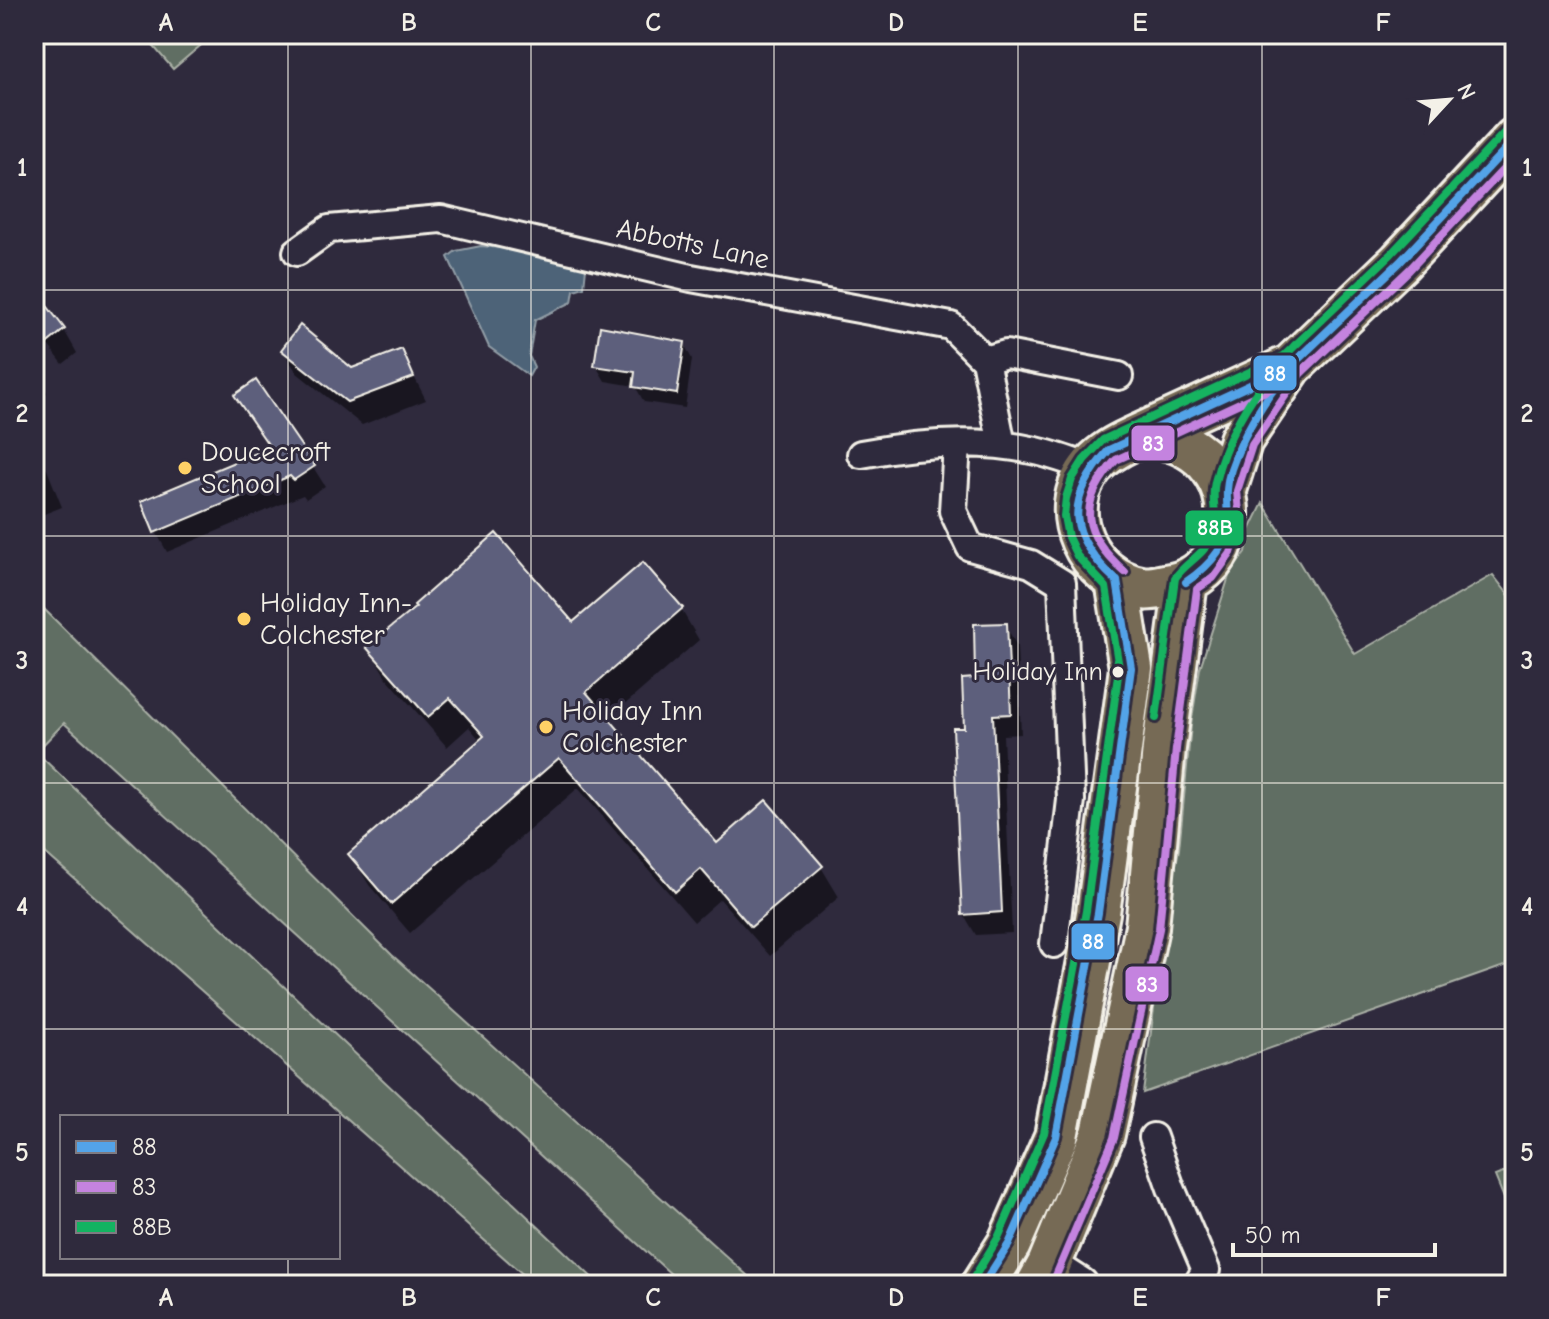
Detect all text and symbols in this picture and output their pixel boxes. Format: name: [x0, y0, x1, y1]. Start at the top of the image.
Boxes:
text: A: [159, 8, 174, 38]
text: B: [401, 8, 417, 38]
text: C: [645, 8, 661, 38]
text: D: [888, 8, 904, 38]
text: E: [1132, 8, 1148, 38]
text: F: [1375, 8, 1391, 38]
north arrow: [1409, 60, 1489, 140]
text: N: [1451, 80, 1481, 104]
text: 1: [17, 153, 27, 183]
text: 1: [1522, 153, 1532, 183]
street label: Abbotts Lane: [614, 212, 772, 276]
line badge: 88: [1252, 354, 1298, 392]
text: 88: [1264, 361, 1286, 387]
text: 2: [16, 399, 28, 429]
text: 2: [1521, 399, 1533, 429]
line badge: 83: [1130, 424, 1176, 462]
text: 83: [1142, 431, 1164, 457]
place label: Doucecroft School: [201, 436, 331, 500]
marker: Doucecroft School: [176, 459, 194, 477]
line badge: 88B: [1184, 509, 1245, 547]
text: 88B: [1197, 515, 1233, 541]
place label: Holiday Inn- Colchester: [260, 587, 412, 651]
marker: Holiday Inn- Colchester: [235, 610, 253, 628]
text: 3: [16, 646, 28, 676]
text: 3: [1521, 646, 1533, 676]
place label: Holiday Inn: [972, 657, 1103, 687]
marker: Holiday Inn: [1110, 664, 1126, 680]
place label: Holiday Inn Colchester: [562, 695, 703, 759]
marker: Holiday Inn Colchester: [537, 718, 555, 736]
text: 4: [16, 892, 28, 922]
text: 4: [1521, 892, 1533, 922]
line badge: 88: [1070, 922, 1116, 961]
text: 88: [1082, 929, 1104, 955]
line badge: 83: [1124, 965, 1170, 1003]
text: 83: [1136, 972, 1158, 998]
legend: [60, 1115, 340, 1259]
text: 88: [132, 1133, 157, 1161]
text: 5: [15, 1138, 29, 1168]
text: 5: [1520, 1138, 1534, 1168]
text: 83: [132, 1173, 157, 1201]
scale bar: [1233, 1207, 1435, 1257]
text: 88B: [132, 1213, 172, 1241]
text: 50 m: [1245, 1221, 1301, 1249]
text: A: [159, 1283, 174, 1313]
text: B: [401, 1283, 417, 1313]
text: C: [645, 1283, 661, 1313]
text: D: [888, 1283, 904, 1313]
text: E: [1132, 1283, 1148, 1313]
text: F: [1375, 1283, 1391, 1313]

